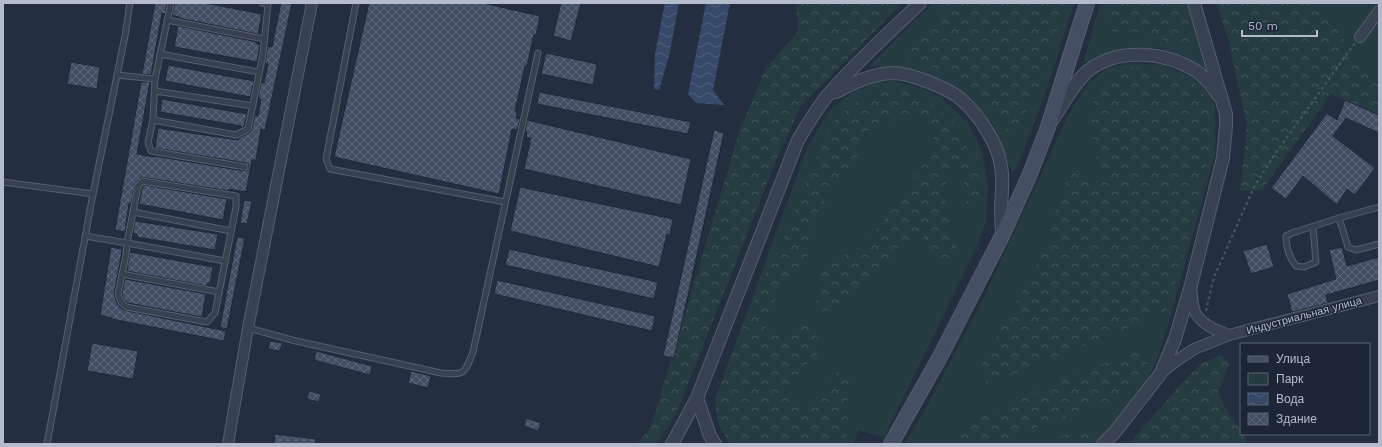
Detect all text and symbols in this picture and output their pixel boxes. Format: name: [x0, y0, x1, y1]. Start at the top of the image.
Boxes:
scale bar: [1242, 12, 1317, 38]
text: 50 m: [1248, 19, 1278, 33]
street label: Индустриальная улица: [1245, 294, 1364, 337]
legend: [1240, 343, 1370, 435]
text: Улица: [1276, 352, 1310, 366]
text: Парк: [1276, 372, 1304, 386]
text: Вода: [1276, 392, 1304, 406]
text: Здание: [1276, 412, 1317, 426]

